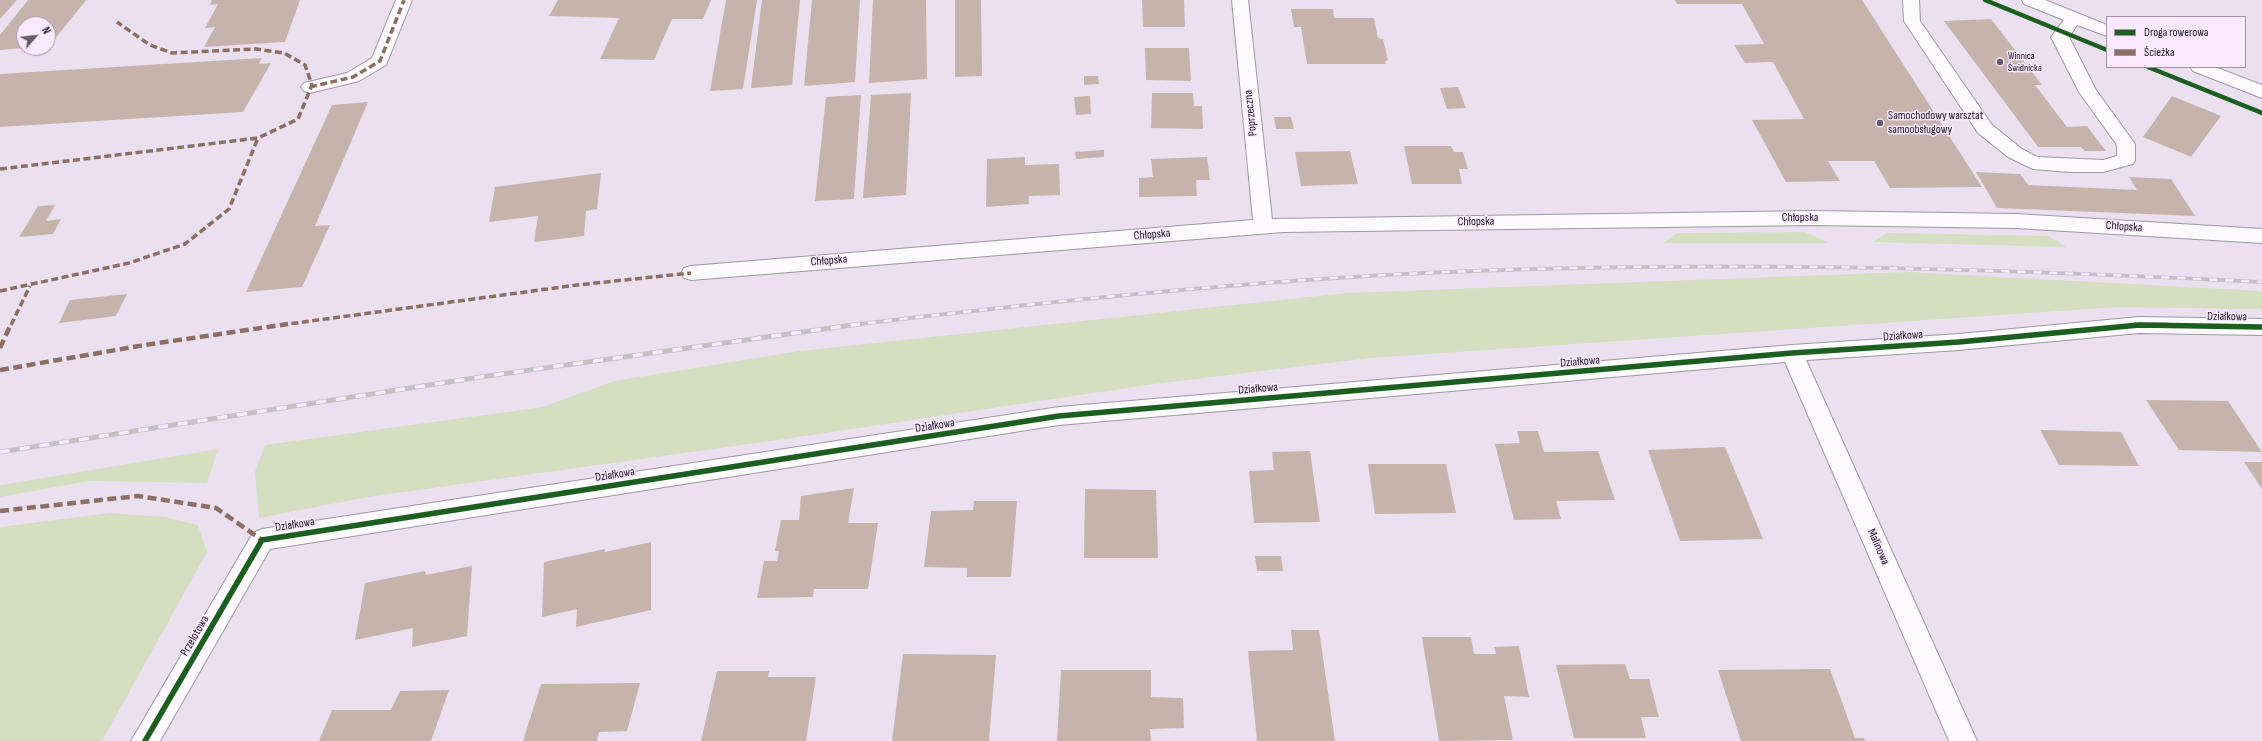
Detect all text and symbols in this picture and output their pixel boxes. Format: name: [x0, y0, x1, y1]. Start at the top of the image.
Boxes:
north arrow: [16, 16, 56, 56]
legend: [2106, 16, 2246, 68]
text: N: [39, 25, 53, 36]
text: Droga rowerowa: [2144, 25, 2208, 40]
text: Ścieżka: [2144, 45, 2175, 60]
place label: Winnica Świdnicka: [2008, 50, 2042, 74]
marker: Winnica Świdnicka: [1995, 57, 2005, 67]
street label: Poprzeczna: [1241, 89, 1261, 137]
place label: Samochodowy warsztat samoobsługowy: [1888, 109, 1983, 137]
marker: Samochodowy warsztat samoobsługowy: [1875, 118, 1885, 128]
street label: Chłopska: [1782, 211, 1818, 225]
street label: Chłopska: [1458, 214, 1494, 230]
street label: Chłopska: [2105, 219, 2143, 235]
street label: Chłopska: [1133, 226, 1171, 244]
street label: Chłopska: [810, 252, 848, 270]
street label: Działkowa: [2207, 309, 2247, 325]
street label: Działkowa: [1883, 327, 1923, 345]
street label: Działkowa: [1560, 353, 1600, 371]
street label: Działkowa: [1238, 380, 1278, 398]
street label: Działkowa: [914, 416, 956, 436]
street label: Działkowa: [594, 465, 636, 485]
street label: Działkowa: [274, 515, 316, 535]
street label: Malinowa: [1864, 527, 1892, 567]
street label: Przelotowa: [178, 613, 212, 659]

